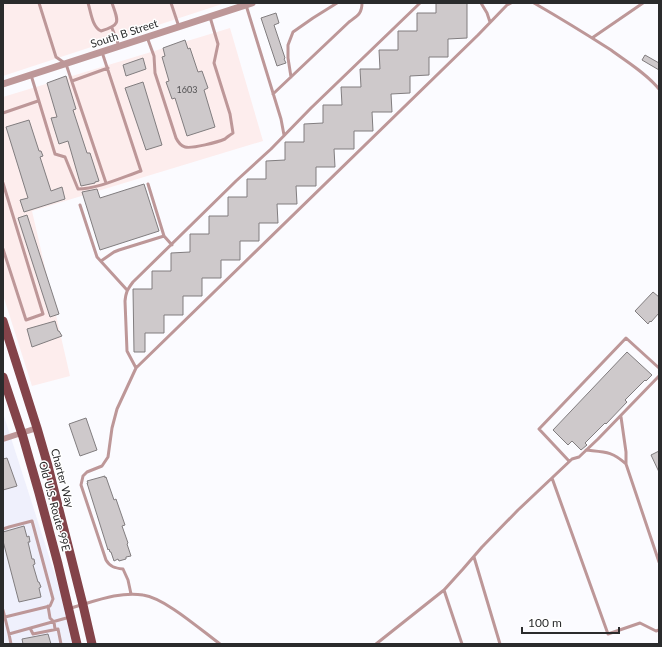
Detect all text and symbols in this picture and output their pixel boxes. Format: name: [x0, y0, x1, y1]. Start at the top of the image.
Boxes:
street label: South B Street: [89, 16, 159, 50]
house number: 1603: [177, 84, 197, 95]
street label: Charter Way: [49, 447, 77, 509]
street label: Old U.S. Route 99E: [37, 460, 73, 552]
scale bar: [522, 609, 619, 635]
text: 100 m: [528, 615, 562, 630]

